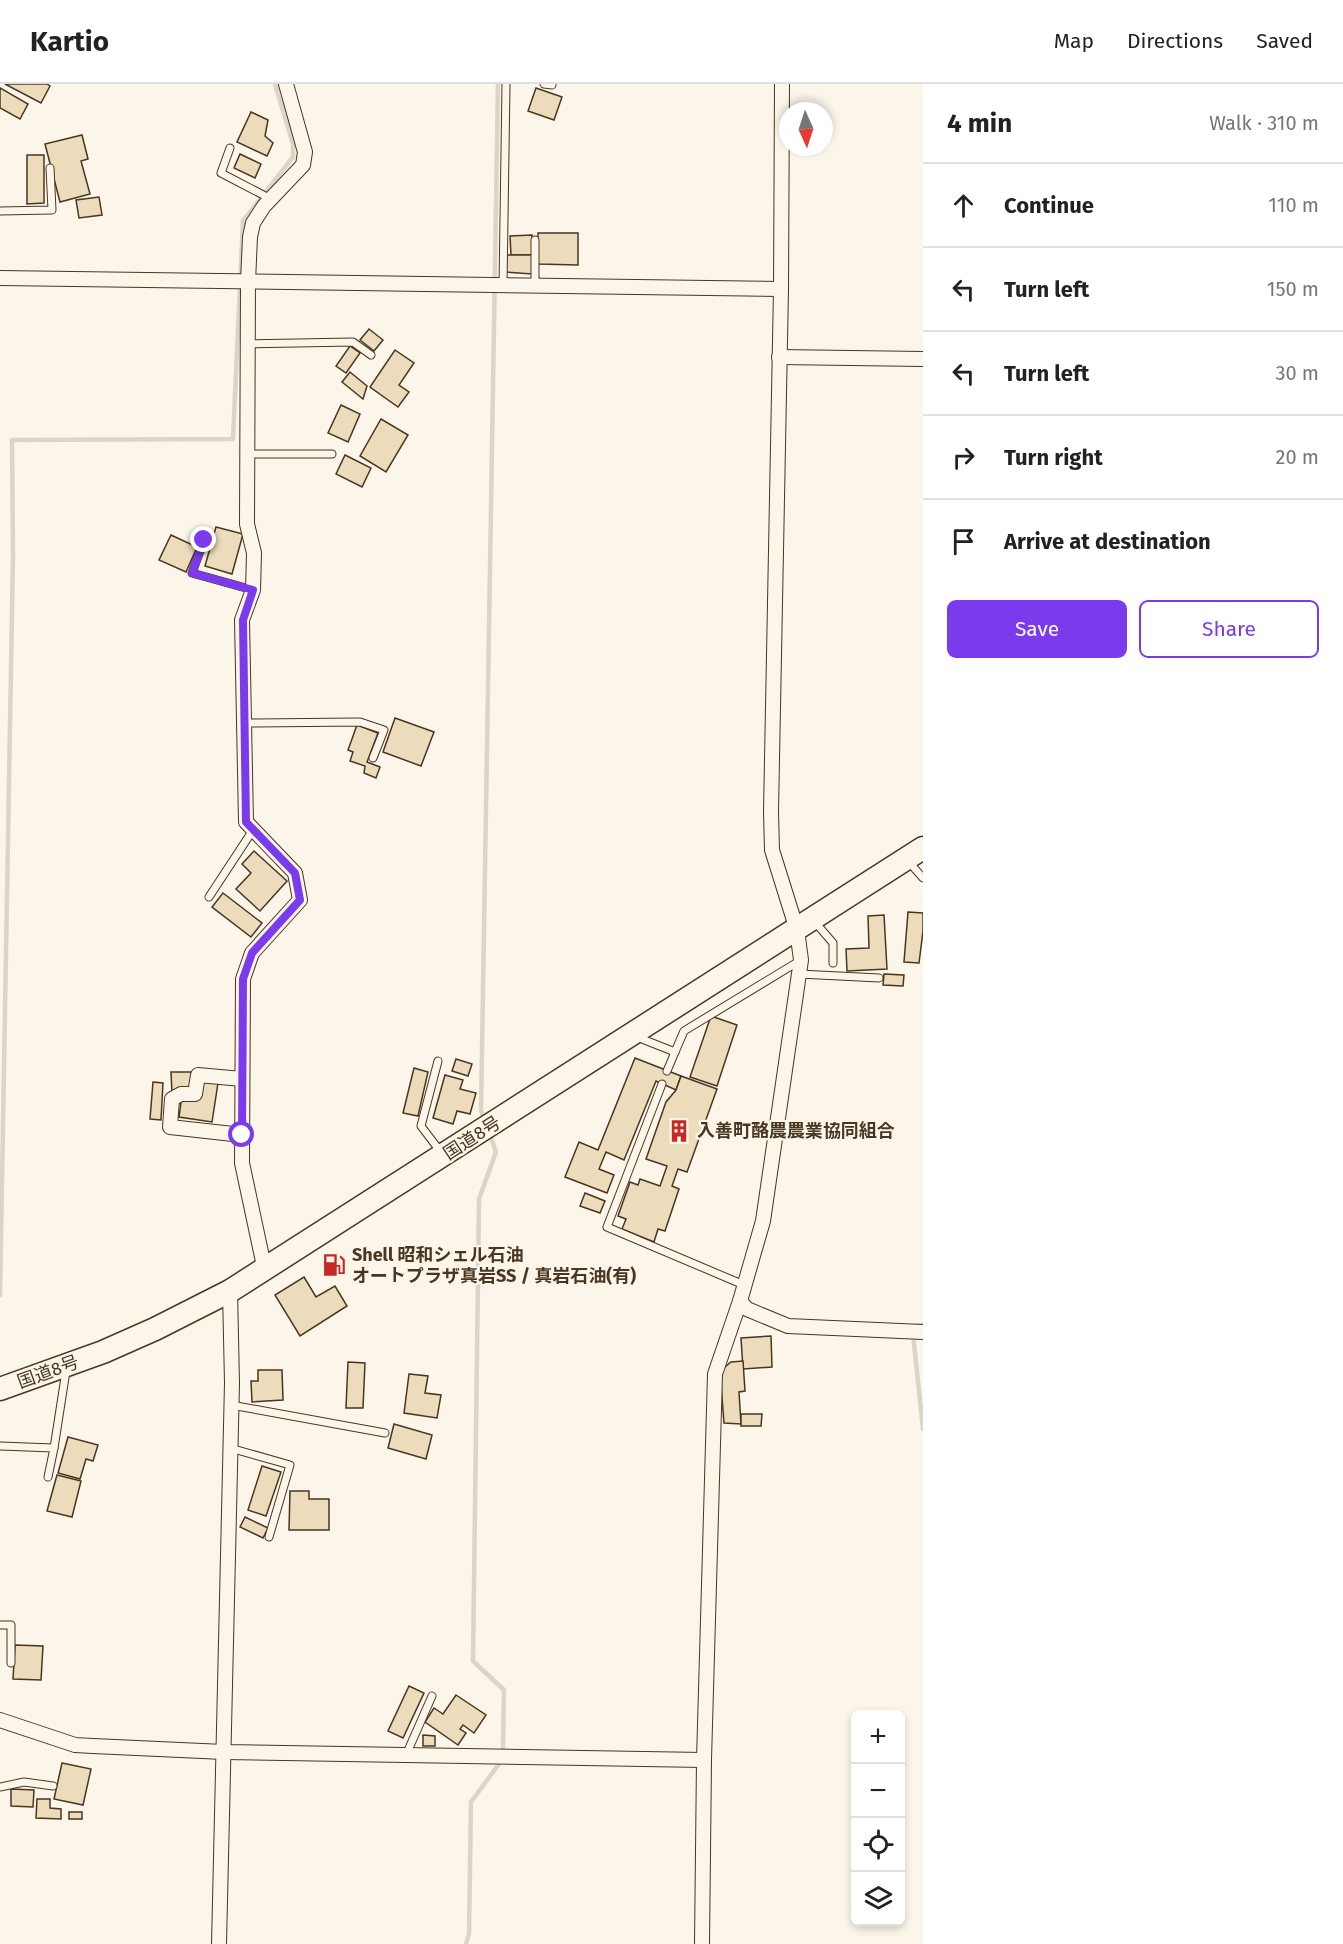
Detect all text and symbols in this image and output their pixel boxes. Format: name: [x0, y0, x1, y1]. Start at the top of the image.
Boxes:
text: Kartio: [30, 25, 109, 58]
text: Map: [1054, 28, 1094, 54]
text: Directions: [1127, 28, 1223, 54]
text: Saved: [1256, 28, 1313, 54]
north arrow: [779, 102, 833, 156]
text: 4 min: [947, 108, 1012, 139]
text: Walk · 310 m: [1209, 111, 1319, 135]
icon: ahead: [947, 189, 980, 222]
text: Continue: [1004, 192, 1094, 219]
text: 110 m: [1268, 193, 1319, 217]
icon: left: [947, 273, 980, 306]
text: Turn left: [1004, 276, 1089, 303]
text: 150 m: [1267, 277, 1319, 301]
icon: left: [947, 357, 980, 390]
text: Turn left: [1004, 360, 1089, 387]
text: 30 m: [1275, 361, 1319, 385]
icon: right: [947, 441, 980, 474]
text: Turn right: [1004, 444, 1103, 471]
text: 20 m: [1276, 445, 1319, 469]
icon: arrive: [947, 525, 980, 558]
route end: [190, 526, 216, 552]
text: Arrive at destination: [1004, 528, 1211, 555]
button: Save: [947, 600, 1127, 658]
button: Share: [1139, 600, 1319, 658]
street label: 国道8号: [439, 1111, 505, 1165]
building icon: 入善町酪農農業協同組合: [666, 1118, 692, 1144]
place label: 入善町酪農農業協同組合: [697, 1120, 895, 1142]
route start: [228, 1121, 254, 1147]
place label: Shell 昭和シェル石油 オートプラザ真岩SS / 真岩石油(有): [352, 1244, 636, 1287]
fuel station icon: Shell 昭和シェル石油 オートプラザ真岩SS / 真岩石油(有): [321, 1252, 347, 1278]
street label: 国道8号: [14, 1351, 82, 1393]
map controls: [851, 1710, 905, 1926]
button: +: [851, 1710, 905, 1764]
button: −: [851, 1764, 905, 1818]
button: locate: [851, 1818, 905, 1872]
button: layers: [851, 1872, 905, 1926]

